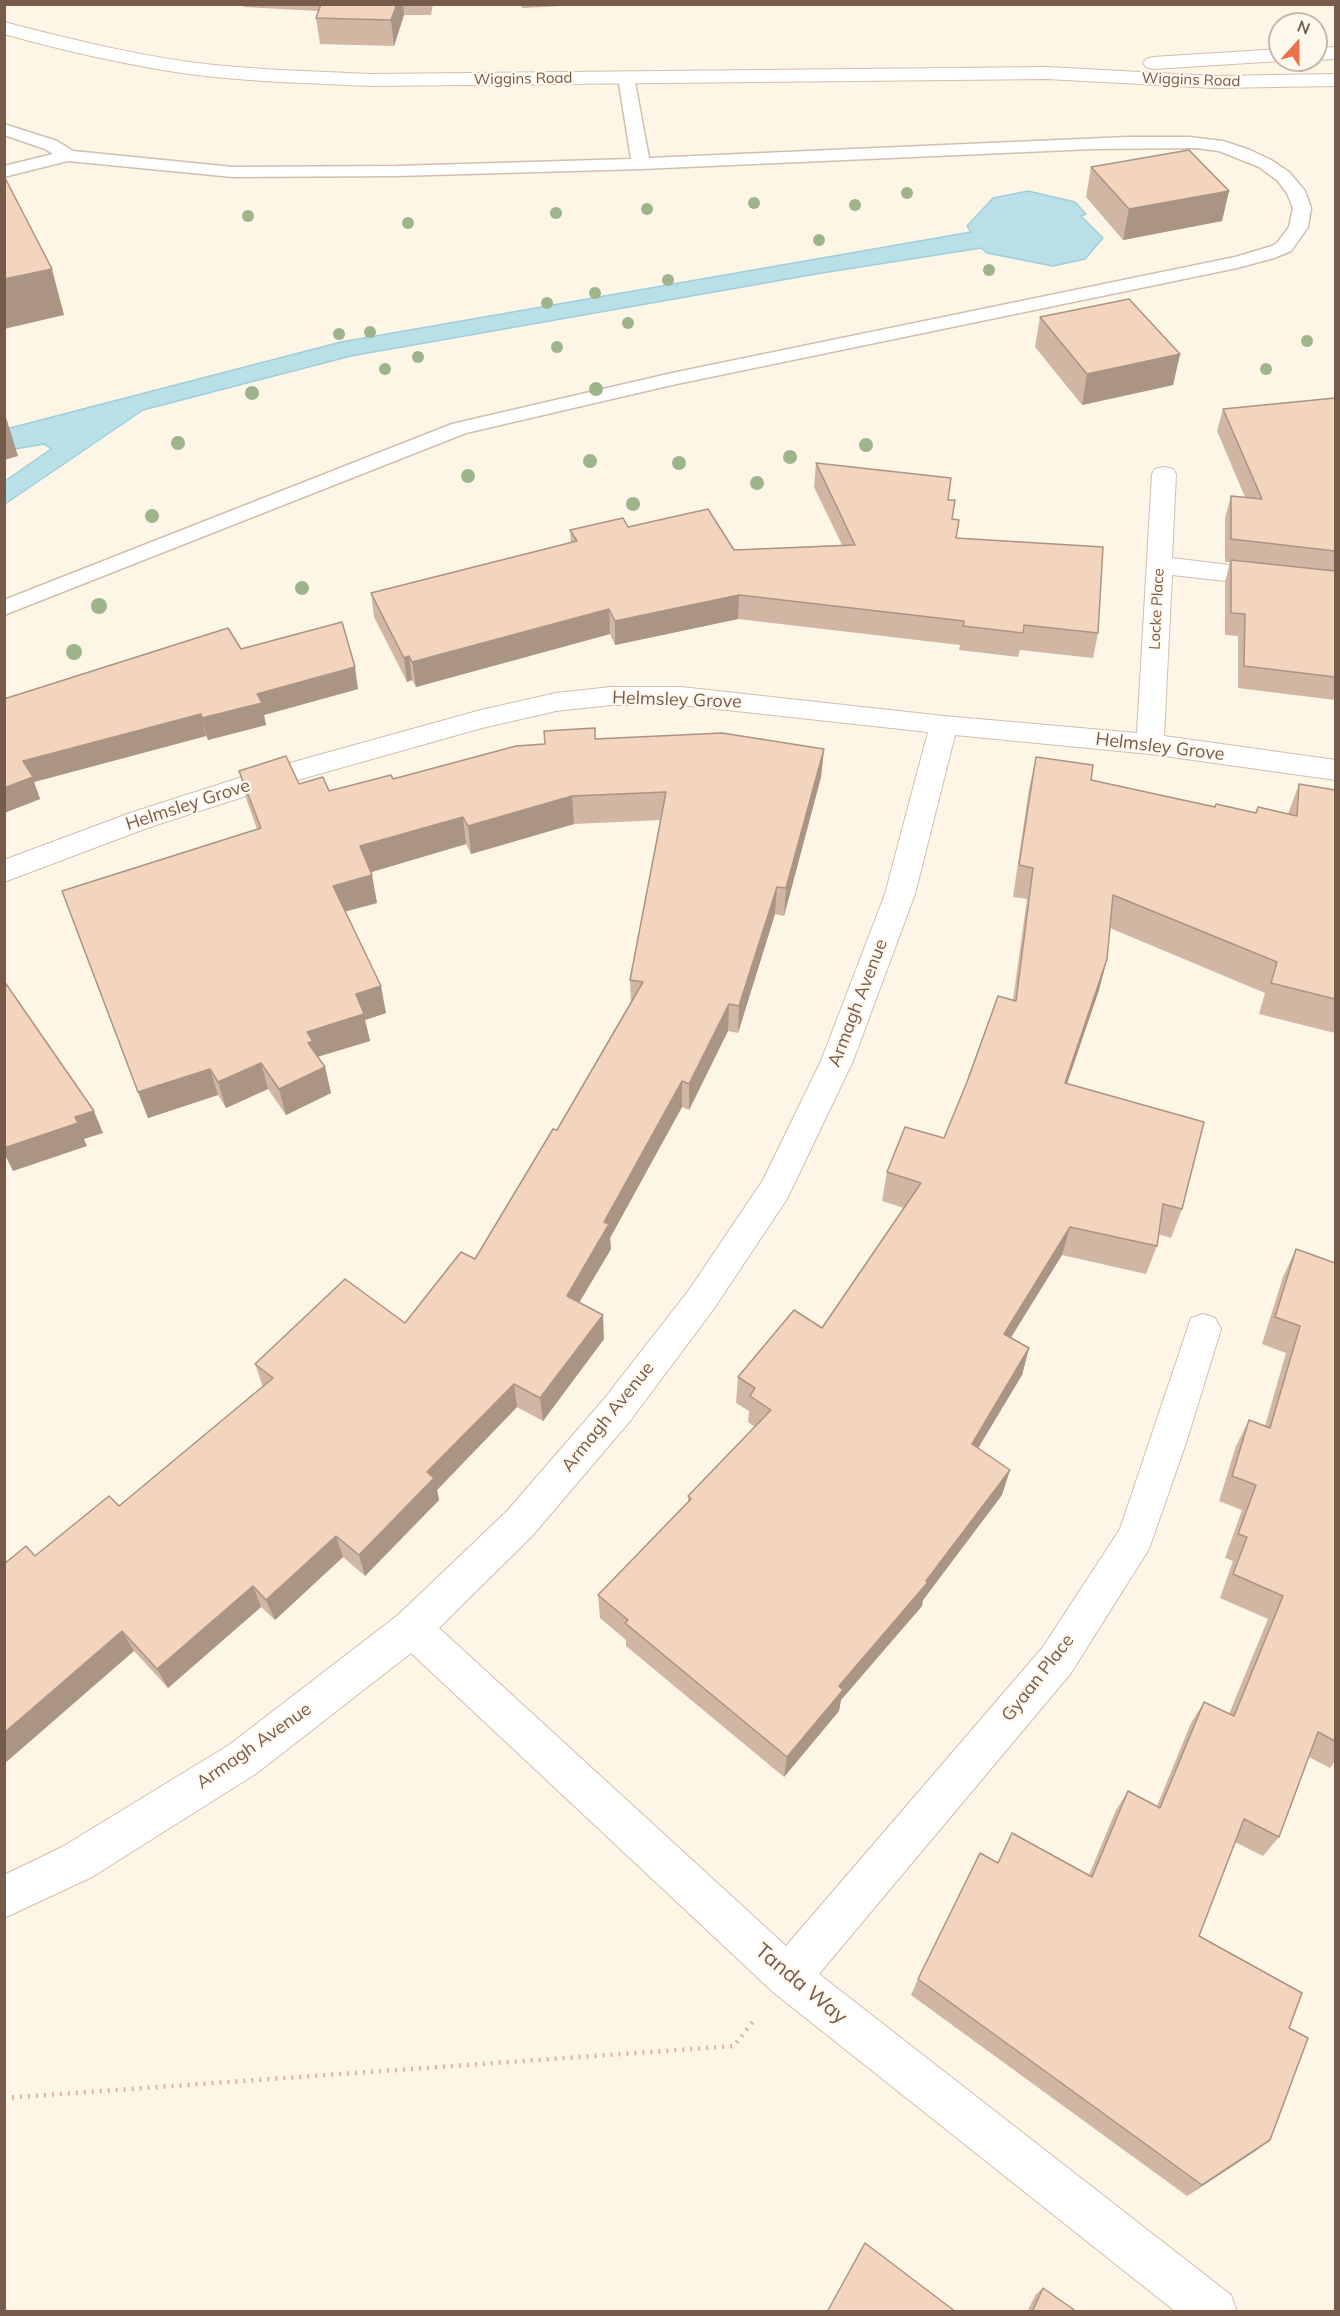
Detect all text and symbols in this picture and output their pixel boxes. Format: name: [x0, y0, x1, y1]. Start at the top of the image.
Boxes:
north arrow: [1268, 12, 1328, 72]
text: N: [1295, 16, 1313, 39]
street label: Wiggins Road: [473, 69, 573, 89]
street label: Wiggins Road: [1141, 69, 1241, 91]
street label: Locke Place: [1146, 568, 1168, 650]
street label: Helmsley Grove: [612, 687, 742, 713]
street label: Helmsley Grove: [1094, 728, 1226, 766]
street label: Helmsley Grove: [123, 775, 253, 835]
street label: Armagh Avenue: [824, 936, 892, 1070]
street label: Armagh Avenue: [557, 1358, 659, 1476]
street label: Gyaan Place: [997, 1630, 1079, 1726]
street label: Armagh Avenue: [192, 1698, 316, 1794]
street label: Tanda Way: [750, 1938, 852, 2030]

